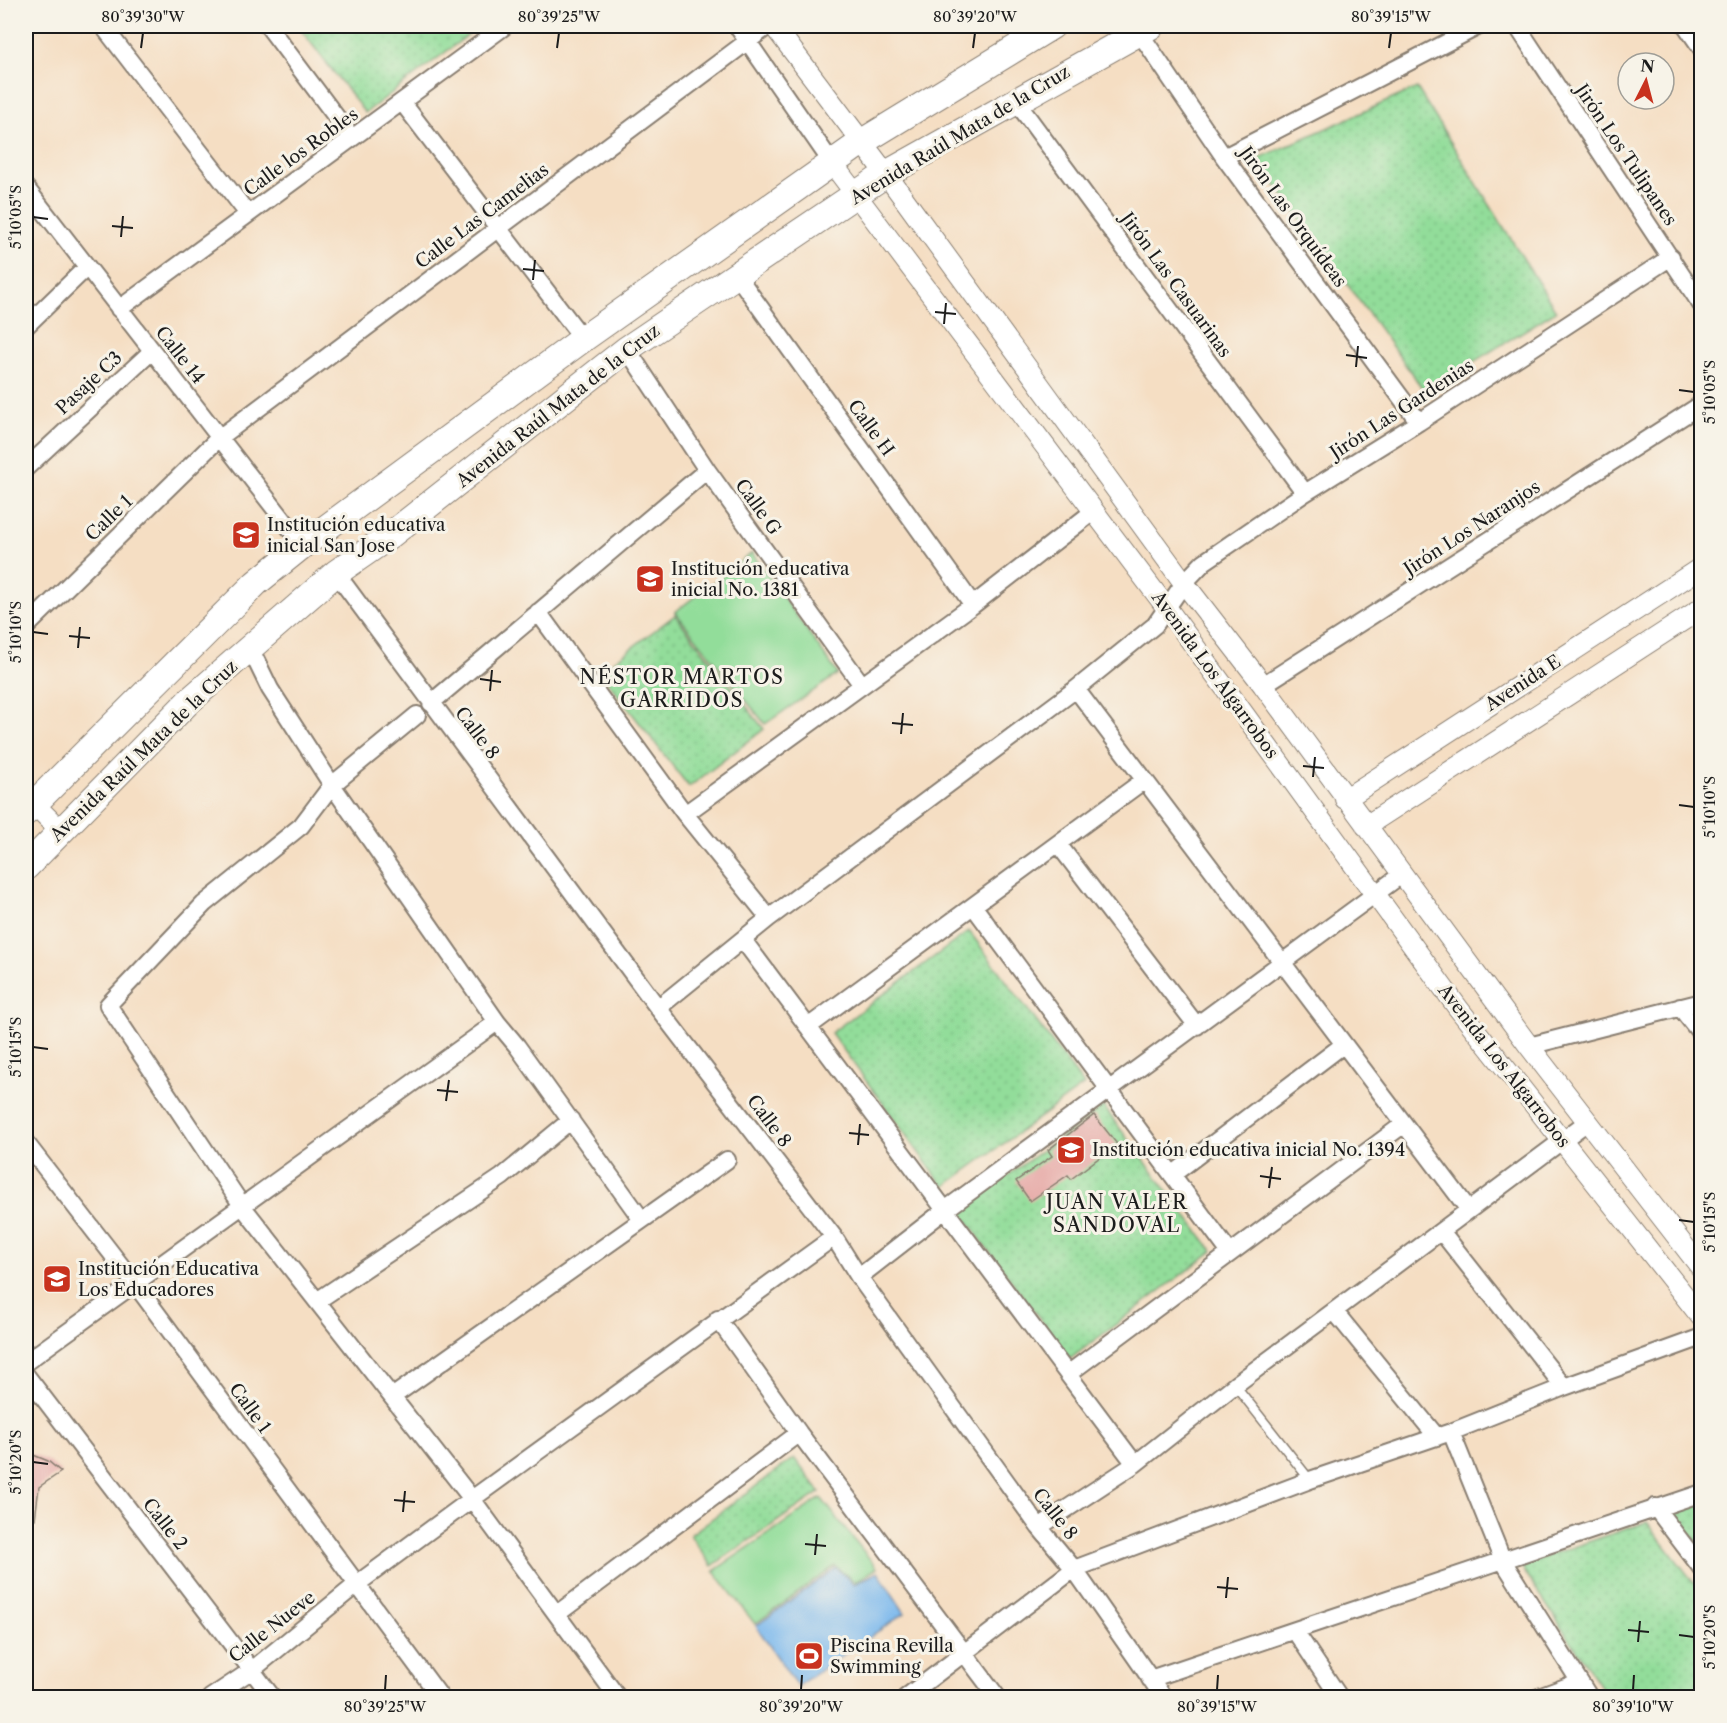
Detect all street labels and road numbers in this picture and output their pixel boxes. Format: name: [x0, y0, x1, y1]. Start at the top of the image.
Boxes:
street label: Avenida Raúl Mata de la Cruz: [845, 61, 1074, 210]
street label: Jirón Los Tulipanes: [1569, 78, 1682, 230]
street label: Calle los Robles: [239, 103, 363, 201]
street label: Jirón Las Orquídeas: [1233, 140, 1351, 292]
street label: Calle Las Camelias: [411, 159, 553, 273]
street label: Jirón Las Casuarinas: [1114, 206, 1236, 362]
street label: Avenida Raúl Mata de la Cruz: [451, 320, 664, 493]
street label: Calle 14: [151, 322, 209, 388]
street label: Pasaje C3: [51, 347, 127, 419]
street label: Jirón Las Gardenias: [1324, 354, 1478, 465]
street label: Calle H: [843, 395, 899, 461]
street label: Calle G: [730, 475, 786, 540]
street label: Jirón Los Naranjos: [1397, 476, 1544, 582]
street label: Calle 1: [81, 490, 137, 546]
street label: Avenida Los Algarrobos: [1146, 586, 1283, 763]
street label: Avenida E: [1480, 650, 1565, 716]
street label: Avenida Raúl Mata de la Cruz: [45, 656, 242, 847]
street label: Calle 8: [450, 703, 504, 763]
street label: Avenida Los Algarrobos: [1433, 979, 1575, 1152]
street label: Calle 8: [742, 1091, 796, 1151]
street label: Calle 1: [224, 1379, 276, 1438]
street label: Calle 8: [1028, 1484, 1082, 1544]
street label: Calle 2: [138, 1494, 192, 1554]
street label: Calle Nueve: [224, 1586, 320, 1668]

